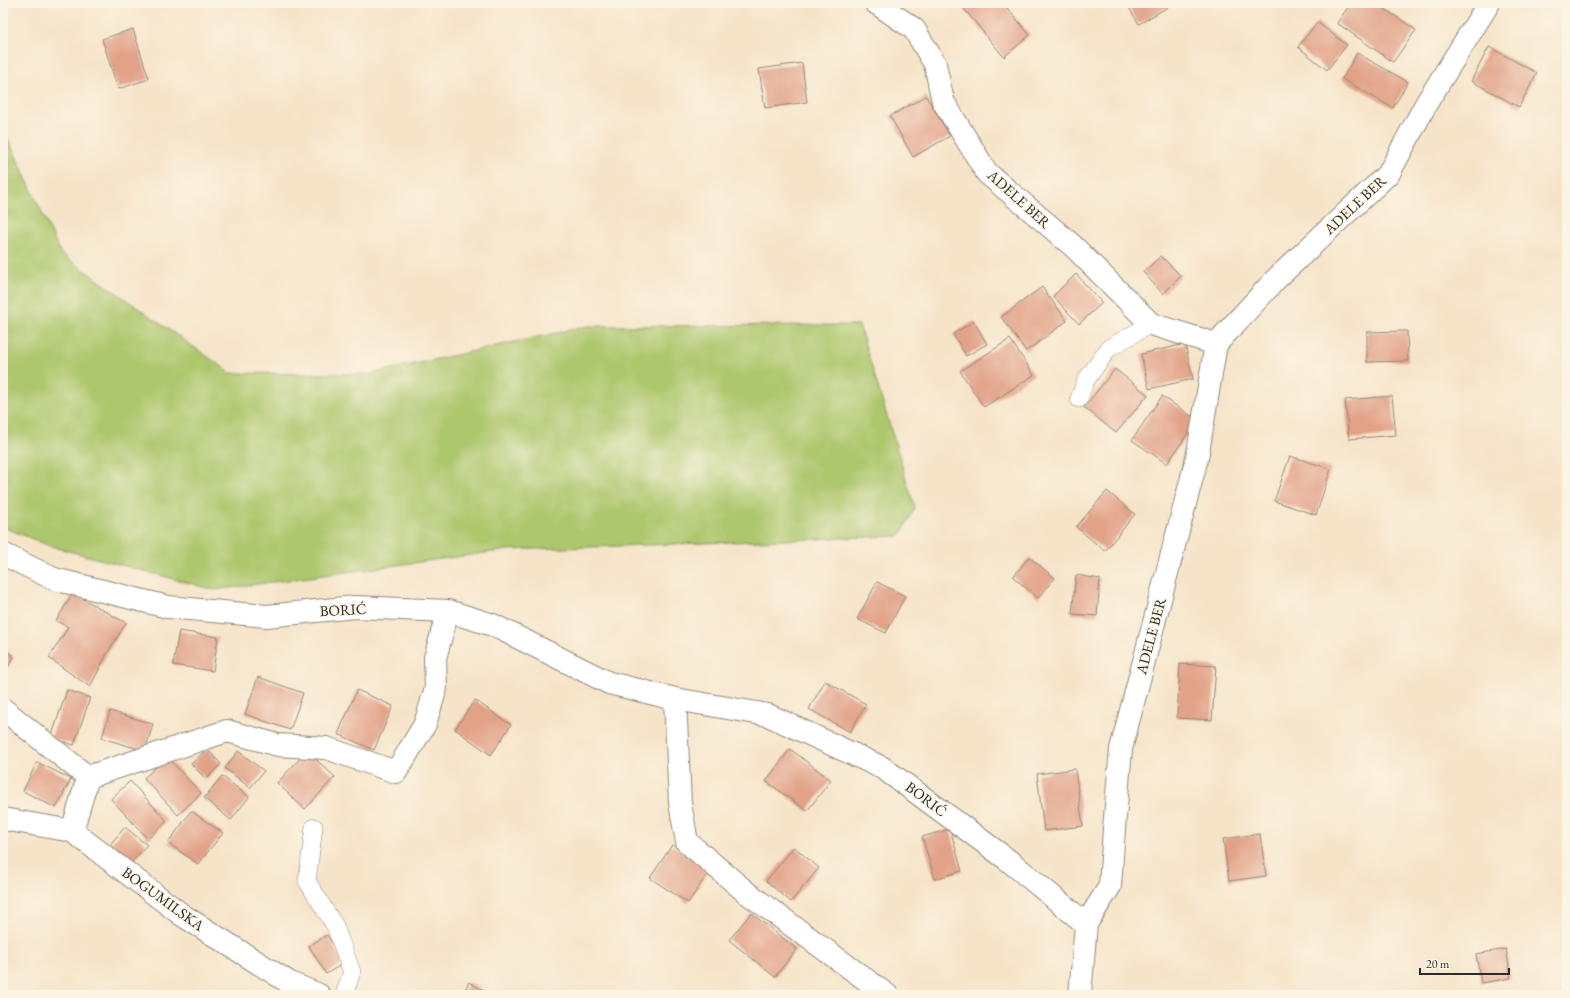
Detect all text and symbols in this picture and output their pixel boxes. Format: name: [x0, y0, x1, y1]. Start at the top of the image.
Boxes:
street label: ADELE BER: [983, 165, 1055, 232]
street label: ADELE BER: [1319, 171, 1390, 239]
street label: ADELE BER: [1131, 595, 1170, 677]
street label: BORIĆ: [319, 599, 367, 620]
street label: BORIĆ: [902, 777, 951, 820]
street label: BOGUMILSKA: [118, 862, 209, 935]
scale bar: [1420, 950, 1509, 976]
text: 20 m: [1426, 956, 1450, 972]

